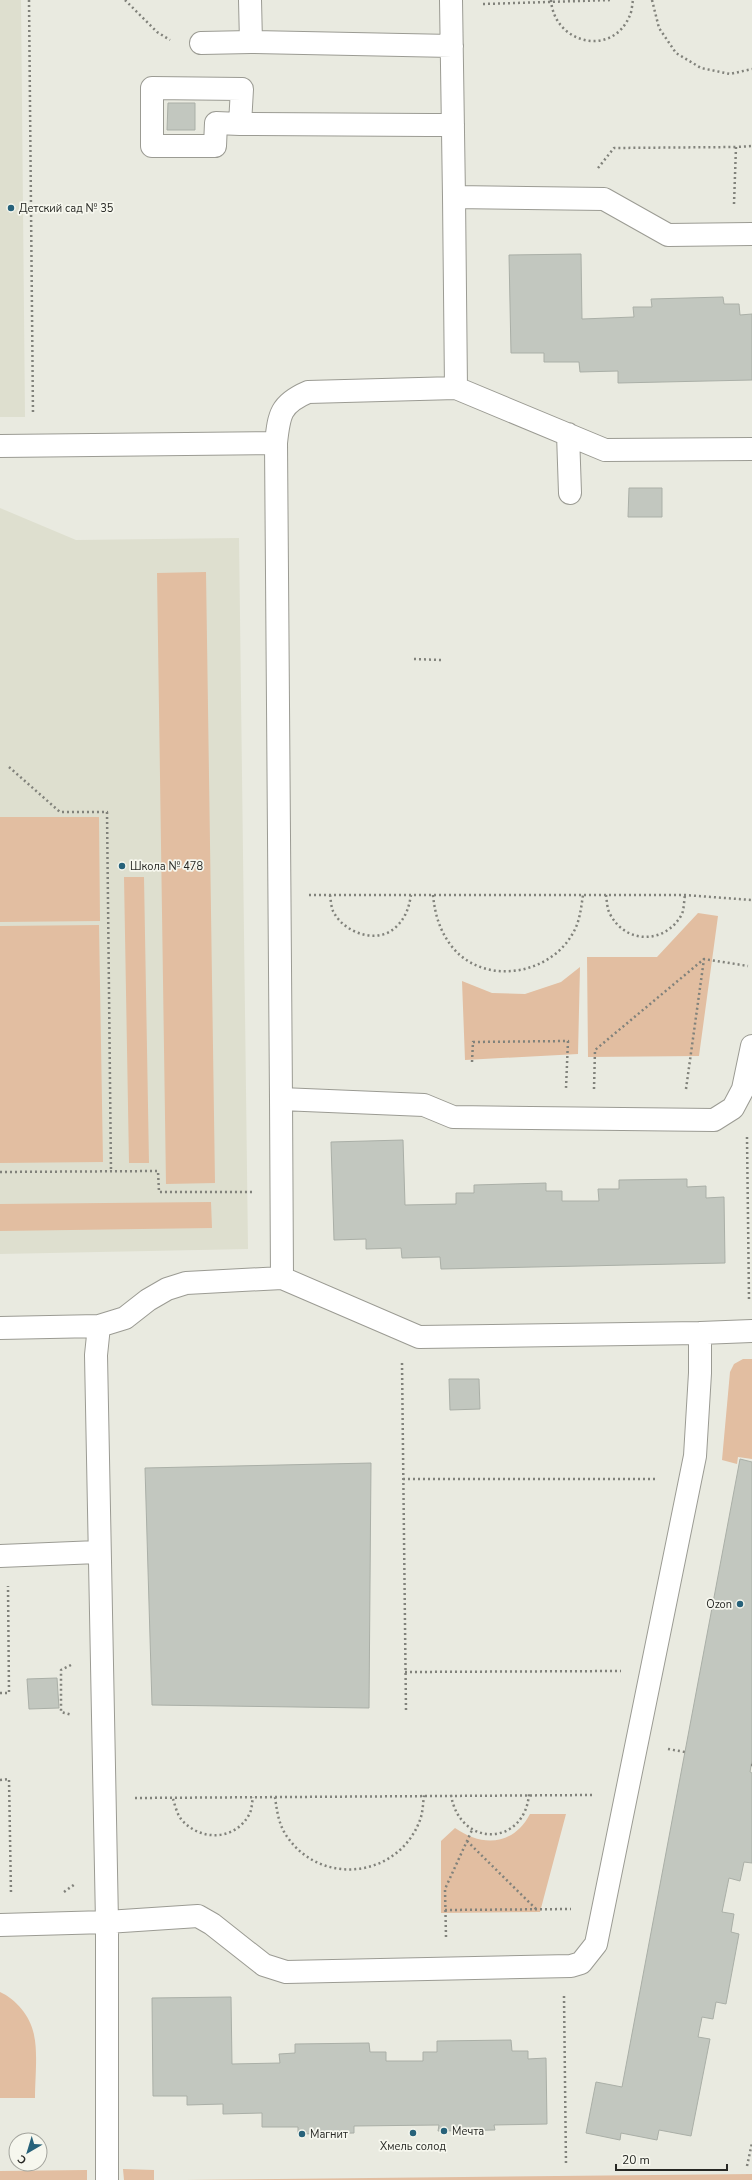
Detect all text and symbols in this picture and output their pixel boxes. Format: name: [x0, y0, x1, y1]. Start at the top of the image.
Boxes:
place label: Детский сад № 35: [19, 201, 114, 216]
marker: Детский сад № 35: [6, 203, 16, 213]
place label: Школа № 478: [130, 859, 203, 874]
marker: Школа № 478: [117, 861, 127, 871]
place label: Ozon: [706, 1597, 732, 1612]
marker: Ozon: [735, 1599, 745, 1609]
place label: Мечта: [452, 2124, 484, 2139]
marker: Мечта: [439, 2126, 449, 2136]
place label: Магнит: [310, 2127, 348, 2142]
marker: Хмель солод: [408, 2128, 418, 2138]
marker: Магнит: [297, 2129, 307, 2139]
north arrow: [8, 2132, 48, 2172]
place label: Хмель солод: [380, 2139, 446, 2154]
scale bar: [616, 2146, 727, 2172]
text: С: [14, 2151, 30, 2168]
text: 20 m: [622, 2152, 650, 2168]

